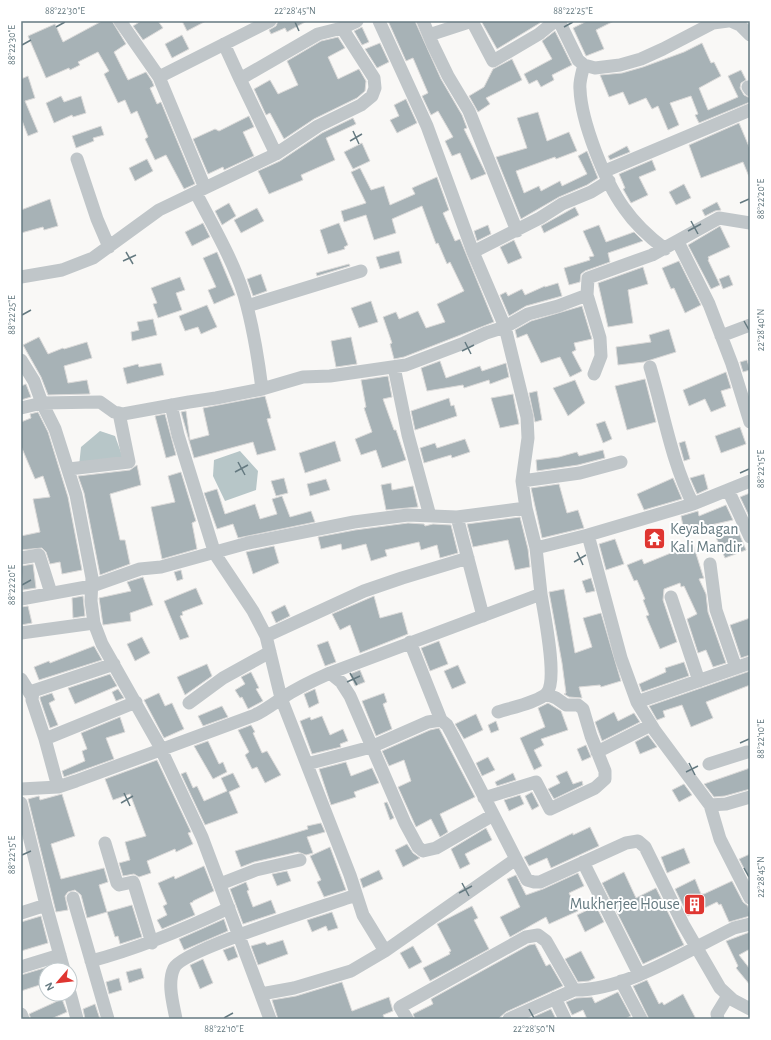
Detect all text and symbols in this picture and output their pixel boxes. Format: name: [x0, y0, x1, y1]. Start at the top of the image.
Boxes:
text: 88°22'30"E: [45, 6, 85, 16]
text: 22°28'45"N: [274, 6, 316, 16]
text: 88°22'25"E: [553, 6, 593, 16]
text: 88°22'30"E: [7, 25, 17, 65]
text: 88°22'20"E: [756, 179, 766, 219]
text: 88°22'25"E: [7, 295, 17, 335]
text: 22°28'40"N: [756, 309, 766, 351]
text: 88°22'15"E: [756, 450, 766, 488]
place label: Keyabagan Kali Mandir: [670, 521, 743, 555]
temple icon: Keyabagan Kali Mandir: [641, 525, 667, 551]
text: 88°22'20"E: [7, 565, 17, 605]
text: 88°22'10"E: [756, 719, 766, 759]
text: 88°22'15"E: [7, 836, 17, 874]
text: 22°28'45"N: [756, 856, 766, 898]
building icon: Mukherjee House: [682, 891, 708, 917]
place label: Mukherjee House: [570, 896, 680, 913]
north arrow: [38, 962, 78, 1002]
text: N: [43, 980, 56, 992]
text: 88°22'10"E: [204, 1024, 244, 1034]
text: 22°28'50"N: [513, 1024, 555, 1034]

